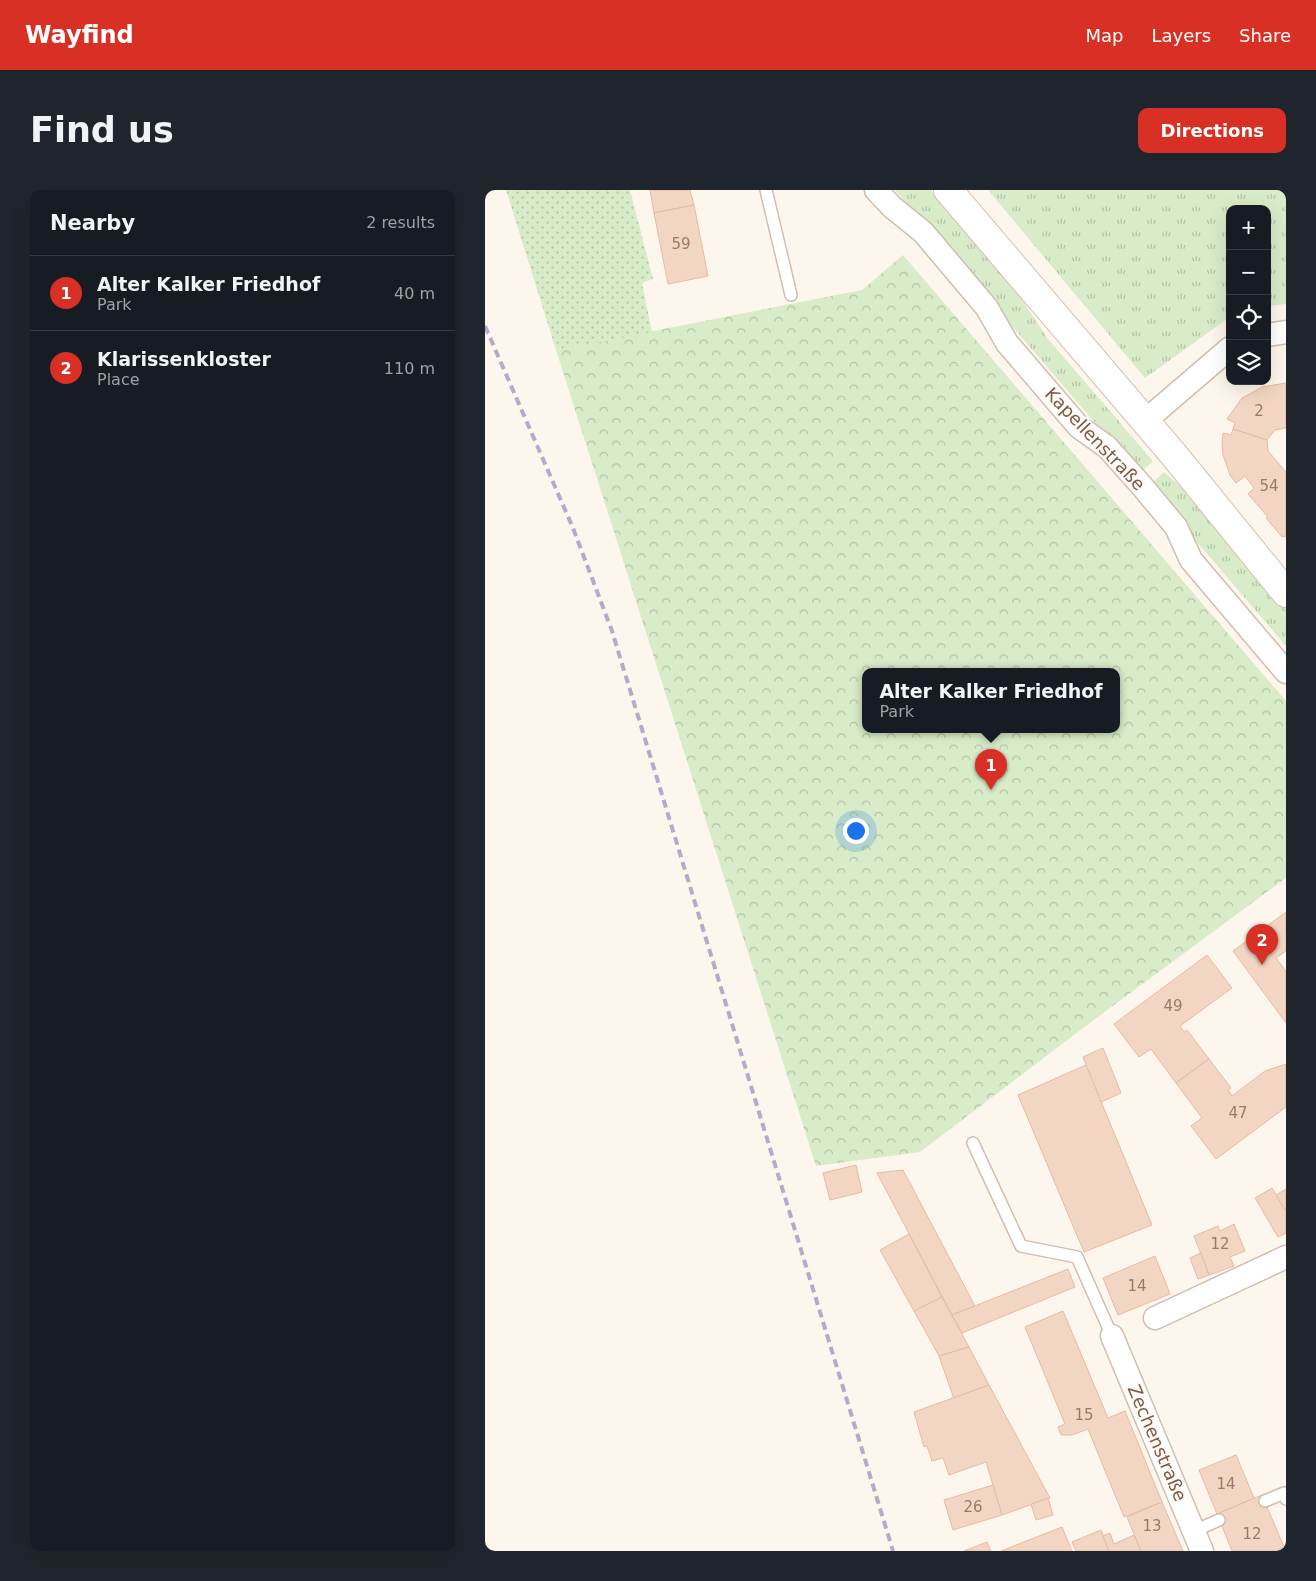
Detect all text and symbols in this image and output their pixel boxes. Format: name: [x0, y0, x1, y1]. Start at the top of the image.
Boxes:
text: Wayfind: [25, 21, 134, 49]
text: Map: [1085, 25, 1123, 46]
text: Layers: [1151, 25, 1211, 46]
text: Share: [1239, 25, 1291, 46]
button: Directions: [1138, 108, 1286, 153]
text: Find us: [30, 110, 174, 150]
map controls: [1226, 205, 1271, 385]
button: +: [1226, 205, 1271, 250]
text: Nearby: [50, 211, 135, 235]
text: 2 results: [366, 213, 435, 232]
house number: 59: [671, 235, 691, 253]
button: −: [1226, 250, 1271, 295]
text: Alter Kalker Friedhof: [97, 273, 320, 295]
text: 1: [60, 284, 72, 303]
text: 40 m: [394, 284, 435, 303]
text: Park: [97, 295, 132, 314]
button: locate: [1226, 295, 1271, 340]
button: layers: [1226, 340, 1271, 385]
text: Klarissenkloster: [97, 348, 271, 370]
text: 2: [60, 359, 72, 378]
text: 110 m: [384, 359, 435, 378]
text: Place: [97, 370, 140, 389]
street label: Kapellenstraße: [1041, 383, 1150, 494]
house number: 2: [1254, 402, 1264, 420]
house number: 54: [1259, 477, 1279, 495]
popup: [862, 668, 1120, 733]
text: Alter Kalker Friedhof: [879, 680, 1103, 702]
text: Park: [879, 702, 914, 721]
pin: 1: [975, 749, 1007, 790]
your location: [843, 818, 869, 844]
pin: 2: [1246, 924, 1278, 965]
house number: 49: [1163, 997, 1183, 1015]
house number: 47: [1228, 1104, 1248, 1122]
house number: 12: [1210, 1235, 1230, 1253]
house number: 14: [1127, 1277, 1147, 1295]
street label: Zechenstraße: [1123, 1381, 1191, 1504]
house number: 15: [1074, 1406, 1094, 1424]
house number: 14: [1216, 1475, 1236, 1493]
house number: 26: [963, 1498, 983, 1516]
house number: 13: [1142, 1517, 1162, 1535]
house number: 12: [1242, 1525, 1262, 1543]

